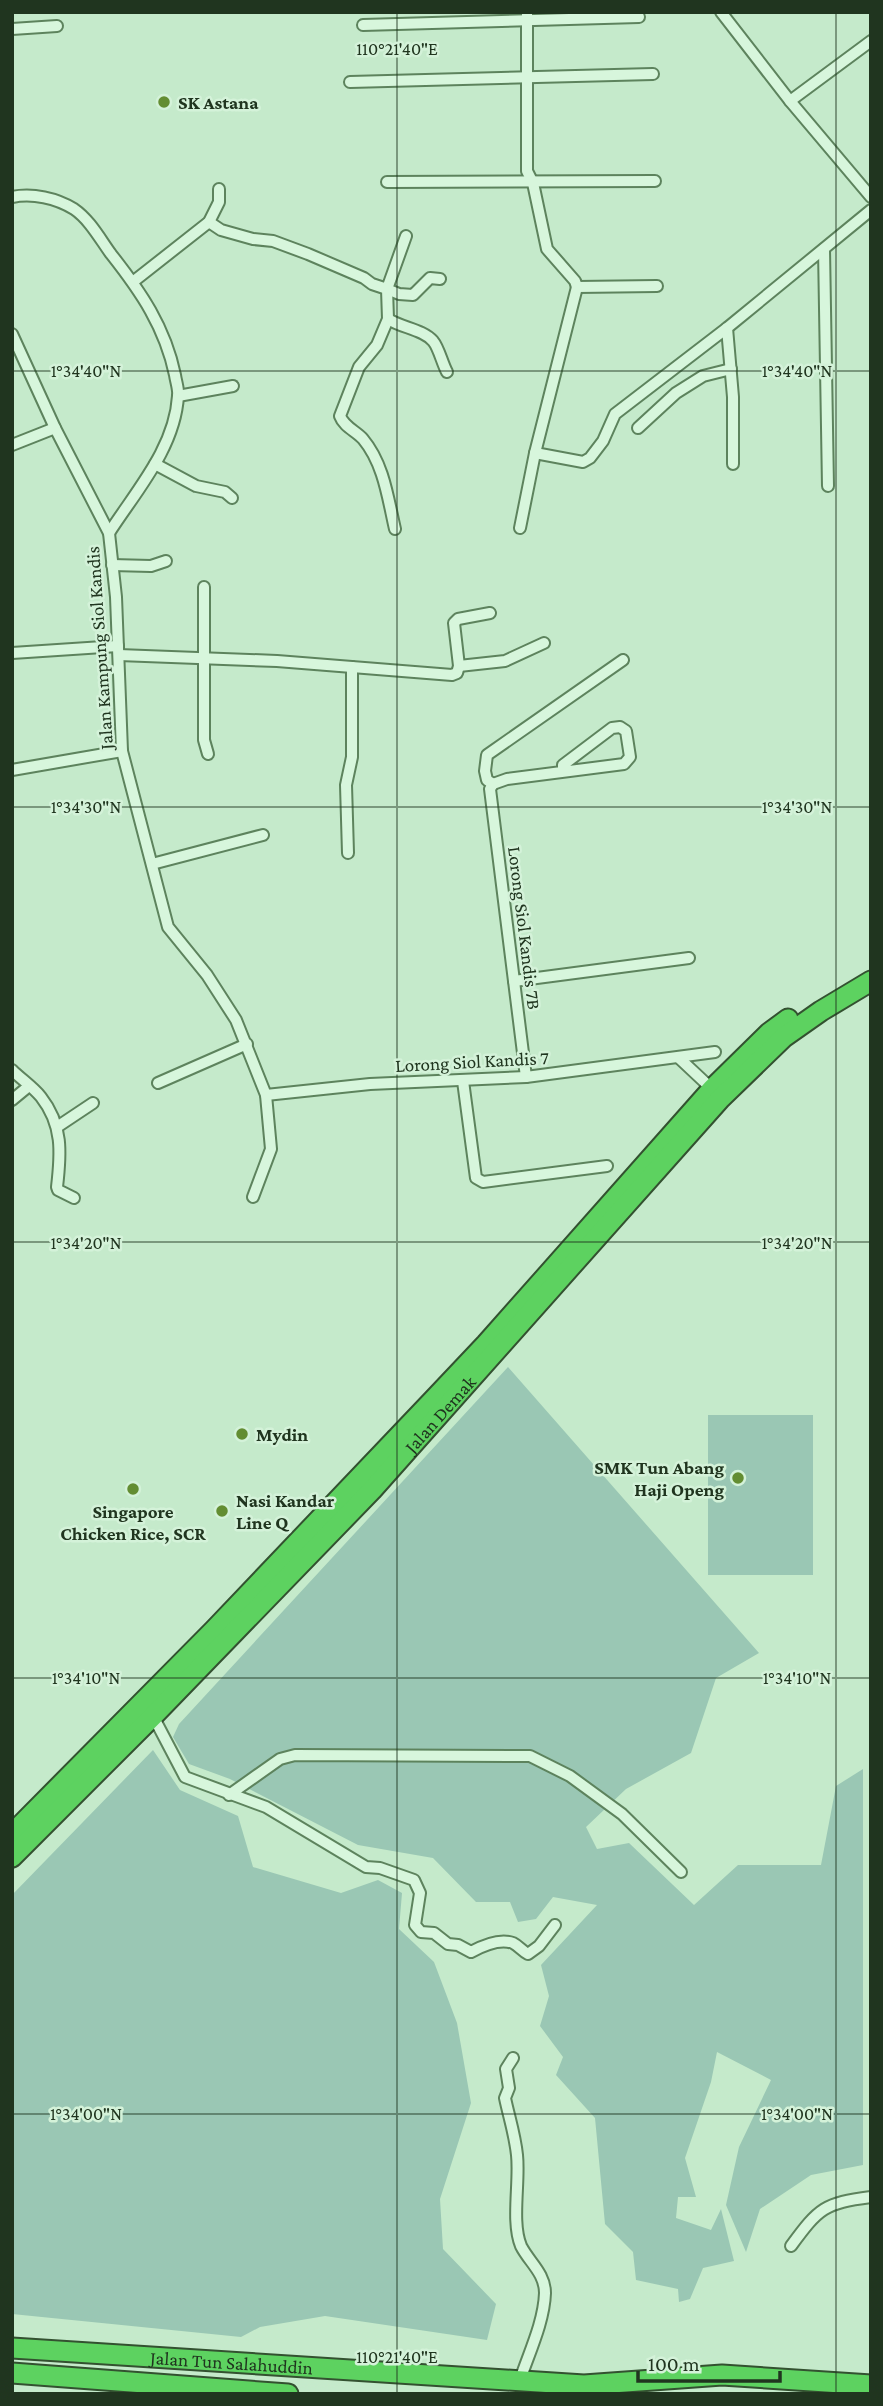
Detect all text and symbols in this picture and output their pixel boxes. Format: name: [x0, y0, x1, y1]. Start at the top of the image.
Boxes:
text: 110°21'40"E: [356, 39, 438, 59]
place label: SK Astana: [178, 92, 259, 113]
marker: SK Astana: [156, 94, 172, 110]
text: 1°34'40"N: [51, 361, 121, 381]
text: 1°34'40"N: [762, 361, 832, 381]
street label: Jalan Kampung Siol Kandis: [82, 546, 117, 752]
text: 1°34'30"N: [51, 797, 121, 817]
text: 1°34'30"N: [762, 797, 832, 817]
street label: Lorong Siol Kandis 7B: [504, 845, 545, 1011]
street label: Lorong Siol Kandis 7: [395, 1047, 550, 1076]
text: 1°34'20"N: [51, 1233, 122, 1253]
text: 1°34'20"N: [762, 1233, 833, 1253]
street label: Jalan Demak: [399, 1371, 481, 1459]
place label: Mydin: [256, 1424, 308, 1445]
marker: Mydin: [234, 1426, 250, 1442]
place label: SMK Tun Abang Haji Openg: [594, 1457, 724, 1501]
marker: SMK Tun Abang Haji Openg: [730, 1470, 746, 1486]
marker: Singapore Chicken Rice, SCR: [125, 1481, 141, 1497]
place label: Nasi Kandar Line Q: [236, 1490, 335, 1533]
place label: Singapore Chicken Rice, SCR: [60, 1501, 206, 1544]
marker: Nasi Kandar Line Q: [214, 1503, 230, 1519]
text: 1°34'10"N: [52, 1668, 120, 1688]
text: 1°34'10"N: [763, 1668, 831, 1688]
text: 1°34'00"N: [50, 2104, 122, 2124]
text: 1°34'00"N: [761, 2104, 833, 2124]
scale bar: [638, 2340, 780, 2384]
street label: Jalan Tun Salahuddin: [147, 2347, 314, 2378]
text: 110°21'40"E: [356, 2347, 438, 2367]
text: 100 m: [648, 2352, 700, 2376]

